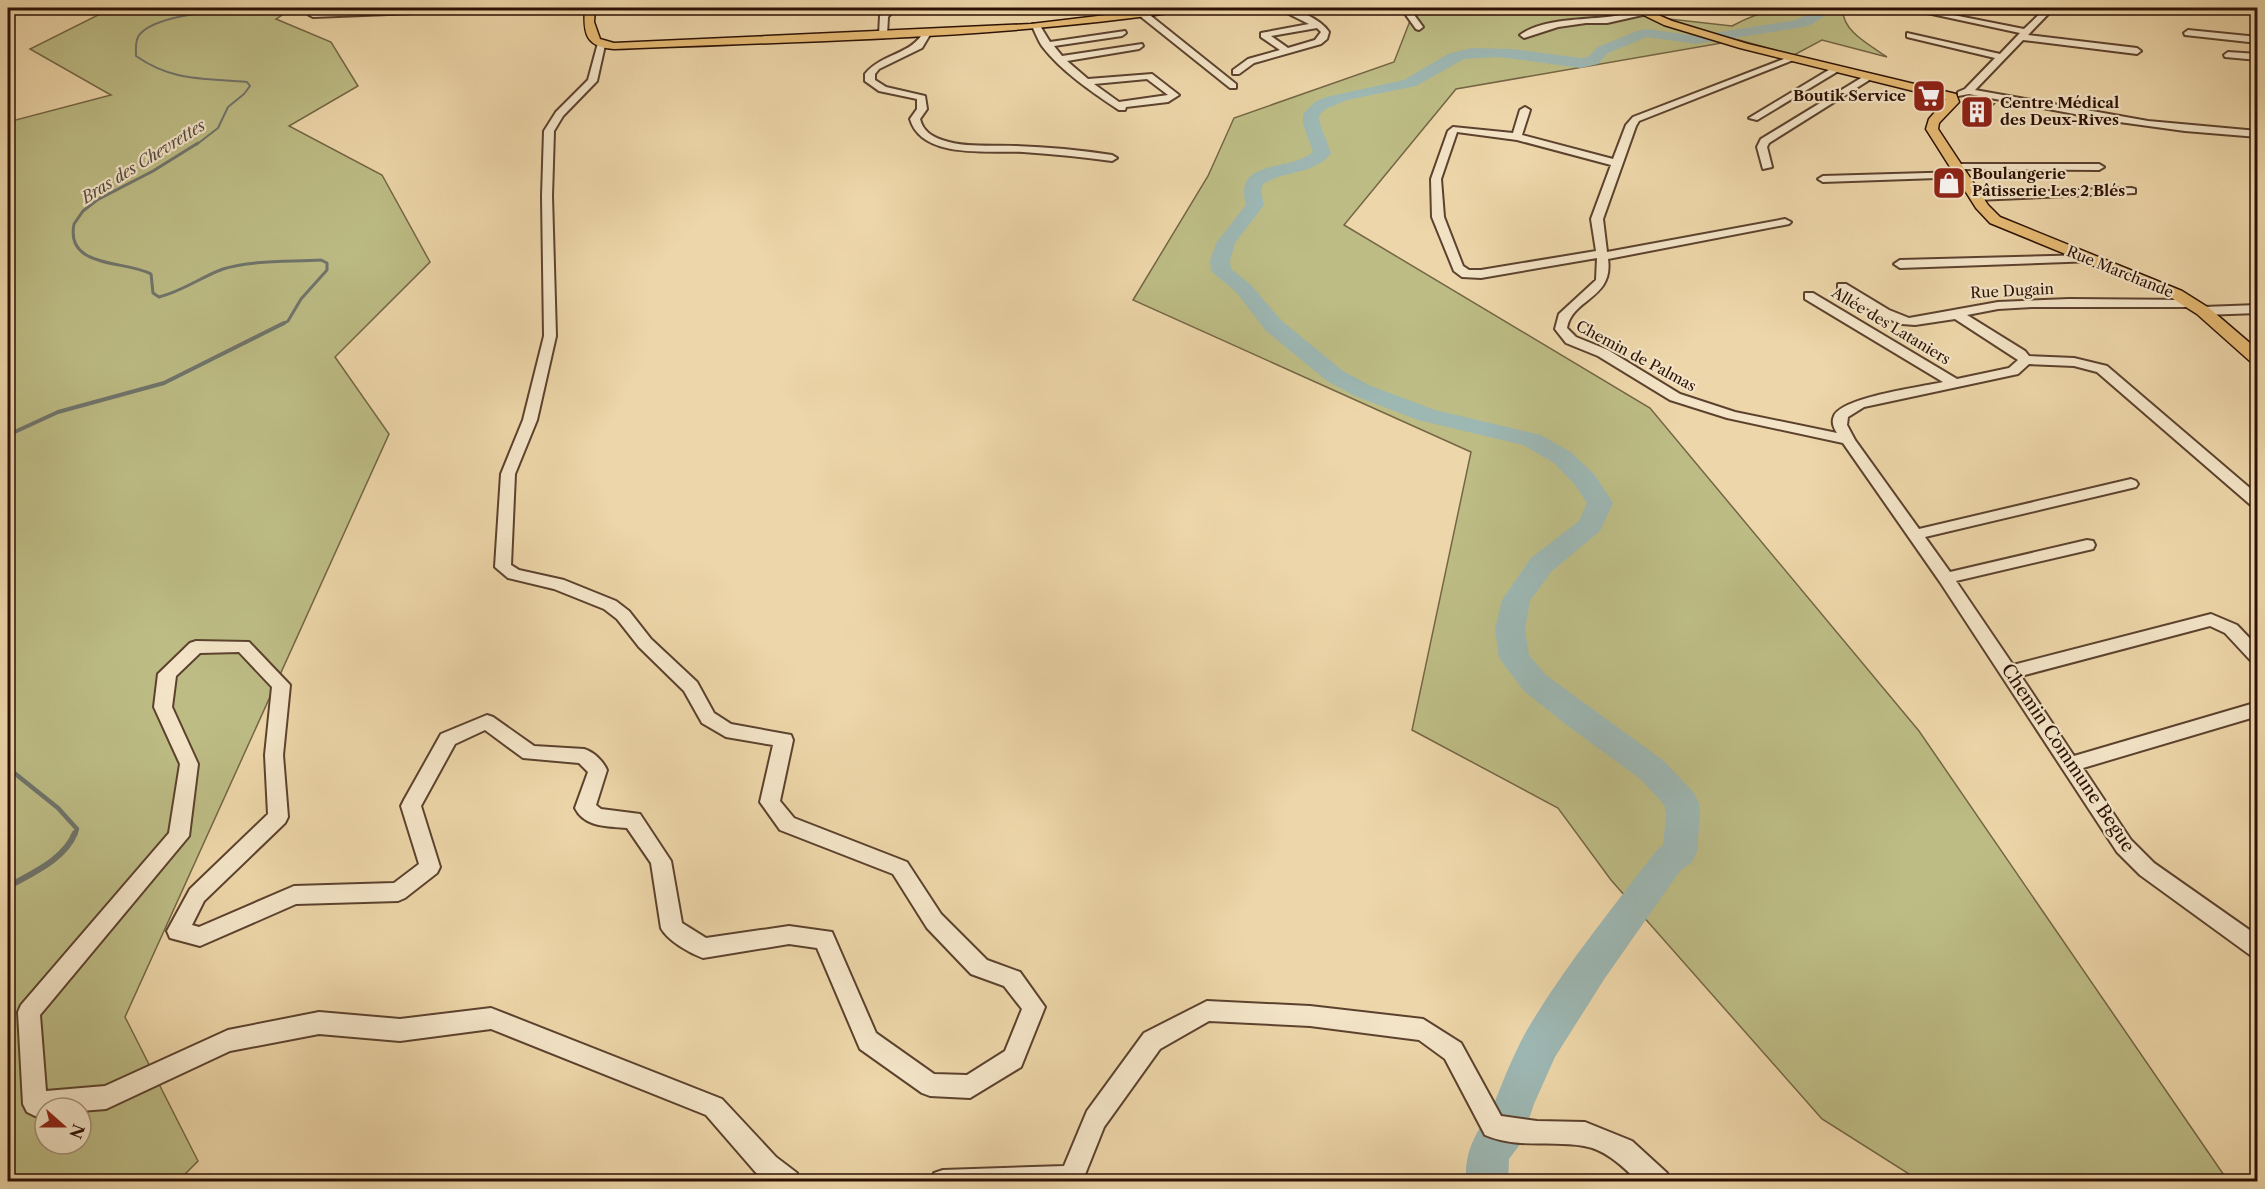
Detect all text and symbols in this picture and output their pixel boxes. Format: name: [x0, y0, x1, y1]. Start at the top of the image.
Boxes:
supermarket icon: Boutik Service: [1911, 78, 1947, 114]
place label: Boutik Service: [1793, 86, 1906, 105]
place label: Centre Médical des Deux-Rives: [2000, 93, 2119, 129]
building icon: Centre Médical des Deux-Rives: [1959, 94, 1995, 130]
water label: Bras des Chevrettes: [75, 115, 209, 208]
place label: Boulangerie Pâtisserie Les 2 Blés: [1972, 164, 2125, 200]
shop icon: Boulangerie Pâtisserie Les 2 Blés: [1931, 165, 1967, 201]
street label: Rue Marchande: [2064, 241, 2176, 302]
street label: Rue Dugain: [1970, 279, 2055, 302]
street label: Allée des Lataniers: [1828, 282, 1954, 368]
street label: Chemin de Palmas: [1573, 316, 1700, 395]
street label: Chemin Commune Begue: [1997, 660, 2139, 856]
north arrow: [33, 1096, 93, 1156]
text: N: [65, 1121, 89, 1142]

